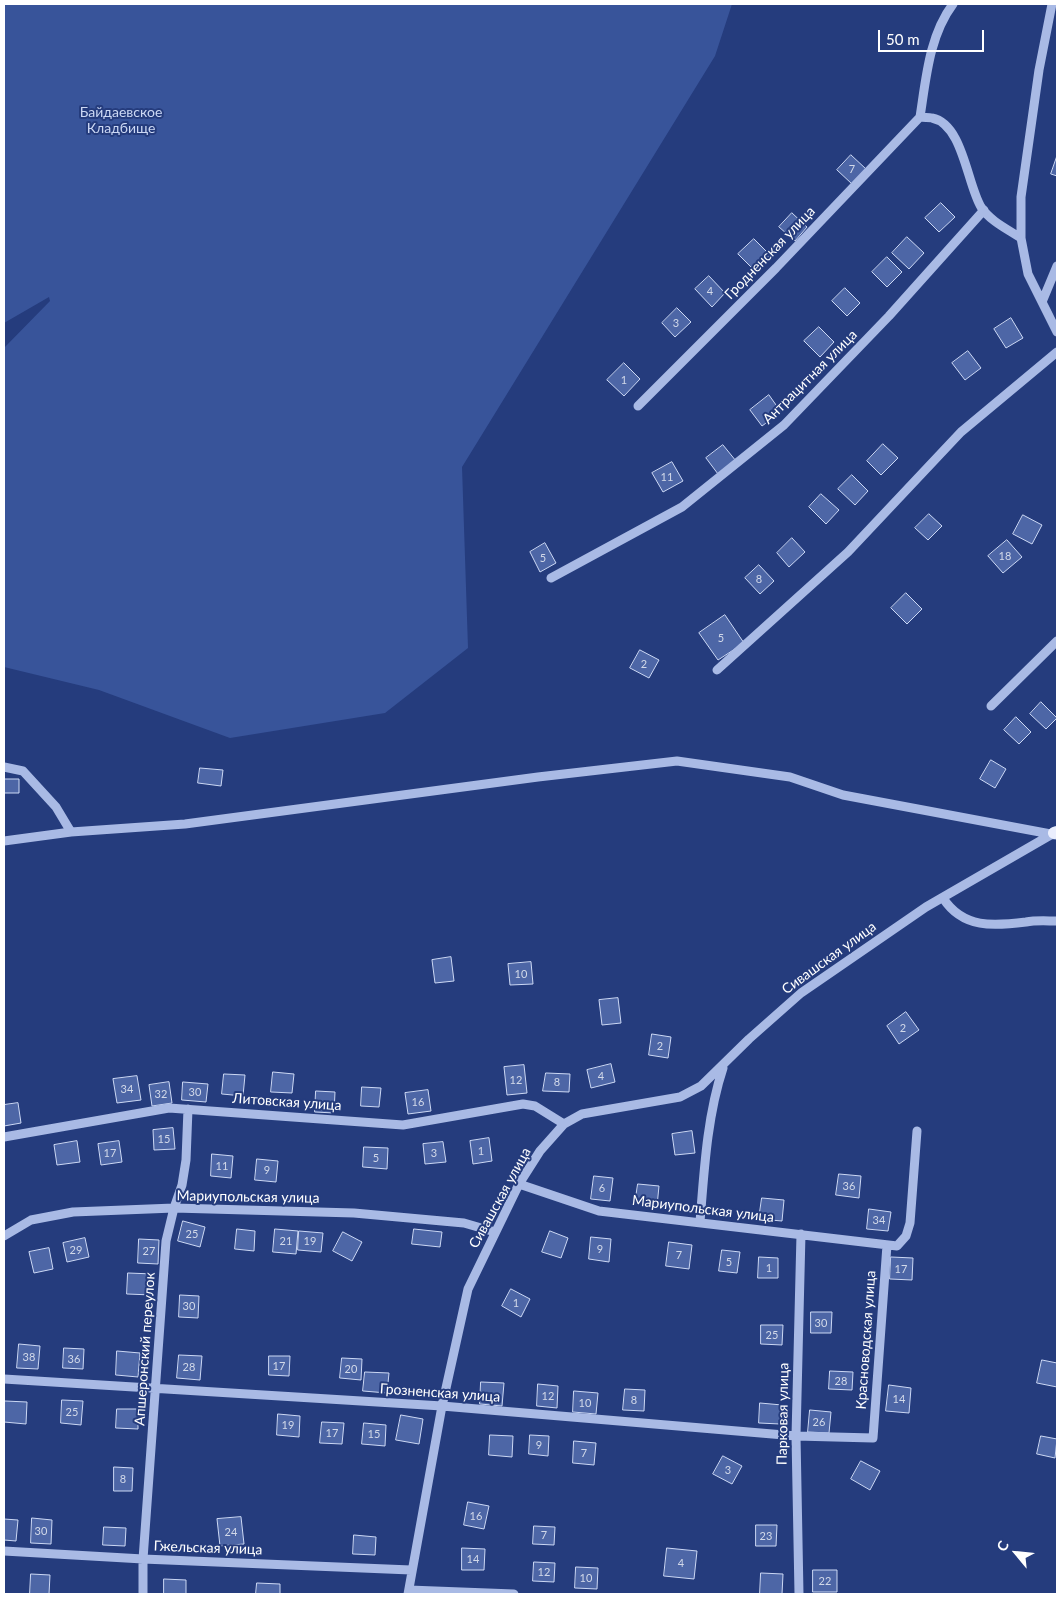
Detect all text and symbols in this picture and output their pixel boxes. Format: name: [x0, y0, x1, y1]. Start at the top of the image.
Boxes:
scale bar: [881, 20, 987, 52]
text: 50 m: [886, 30, 920, 48]
park label: Байдаевское Кладбище: [80, 104, 162, 136]
house number: 7: [849, 162, 855, 176]
street label: Гродненская улица: [721, 203, 819, 303]
house number: 4: [707, 284, 713, 298]
house number: 3: [673, 316, 679, 330]
street label: Антрацитная улица: [759, 326, 861, 428]
house number: 1: [621, 373, 627, 387]
house number: 11: [661, 470, 673, 484]
house number: 18: [999, 549, 1011, 563]
house number: 5: [540, 551, 546, 565]
house number: 8: [756, 572, 762, 586]
house number: 5: [718, 631, 724, 645]
house number: 2: [641, 657, 647, 671]
street label: Сивашская улица: [779, 918, 879, 998]
house number: 10: [515, 967, 527, 981]
house number: 2: [900, 1021, 906, 1035]
house number: 2: [657, 1039, 663, 1053]
house number: 4: [598, 1069, 604, 1083]
house number: 12: [510, 1073, 522, 1087]
house number: 8: [554, 1075, 560, 1089]
house number: 34: [121, 1082, 133, 1096]
house number: 30: [189, 1085, 201, 1099]
house number: 32: [155, 1087, 167, 1101]
street label: Литовская улица: [232, 1090, 342, 1114]
house number: 16: [412, 1095, 424, 1109]
house number: 15: [158, 1132, 170, 1146]
house number: 1: [478, 1144, 484, 1158]
street label: Сивашская улица: [465, 1145, 535, 1251]
house number: 17: [104, 1146, 116, 1160]
house number: 3: [431, 1146, 437, 1160]
house number: 5: [373, 1151, 379, 1165]
house number: 11: [216, 1159, 228, 1173]
house number: 9: [264, 1163, 270, 1177]
house number: 36: [843, 1179, 855, 1193]
house number: 6: [599, 1181, 605, 1195]
street label: Мариупольская улица: [176, 1187, 320, 1207]
street label: Мариупольская улица: [631, 1192, 775, 1226]
house number: 34: [873, 1213, 885, 1227]
house number: 25: [186, 1227, 198, 1241]
house number: 21: [280, 1234, 292, 1248]
house number: 19: [304, 1234, 316, 1248]
house number: 9: [597, 1242, 603, 1256]
house number: 29: [70, 1243, 82, 1257]
house number: 27: [143, 1244, 155, 1258]
house number: 7: [676, 1248, 682, 1262]
house number: 5: [726, 1255, 732, 1269]
house number: 1: [766, 1261, 772, 1275]
house number: 17: [895, 1262, 907, 1276]
street label: Красноводская улица: [853, 1270, 879, 1410]
street label: Апшеронский переулок: [131, 1272, 159, 1426]
house number: 1: [513, 1296, 519, 1310]
house number: 30: [183, 1299, 195, 1313]
house number: 30: [815, 1316, 827, 1330]
house number: 25: [766, 1328, 778, 1342]
house number: 38: [23, 1350, 35, 1364]
house number: 36: [68, 1352, 80, 1366]
house number: 17: [273, 1359, 285, 1373]
house number: 28: [183, 1360, 195, 1374]
house number: 20: [345, 1362, 357, 1376]
street label: Парковая улица: [774, 1363, 792, 1465]
house number: 28: [835, 1374, 847, 1388]
street label: Грозненская улица: [379, 1380, 501, 1406]
house number: 12: [542, 1389, 554, 1403]
house number: 14: [893, 1392, 905, 1406]
house number: 8: [631, 1393, 637, 1407]
house number: 10: [579, 1396, 591, 1410]
house number: 25: [66, 1405, 78, 1419]
house number: 26: [813, 1415, 825, 1429]
house number: 19: [282, 1418, 294, 1432]
house number: 17: [326, 1426, 338, 1440]
house number: 15: [368, 1427, 380, 1441]
house number: 9: [536, 1438, 542, 1452]
house number: 7: [581, 1446, 587, 1460]
house number: 3: [725, 1463, 731, 1477]
house number: 8: [120, 1472, 126, 1486]
house number: 16: [470, 1509, 482, 1523]
house number: 30: [35, 1524, 47, 1538]
house number: 24: [225, 1525, 237, 1539]
house number: 7: [541, 1528, 547, 1542]
north arrow: [991, 1528, 1041, 1578]
house number: 23: [760, 1529, 772, 1543]
street label: Гжельская улица: [153, 1538, 263, 1558]
text: С: [993, 1538, 1012, 1554]
house number: 14: [467, 1552, 479, 1566]
house number: 4: [678, 1556, 684, 1570]
house number: 12: [538, 1565, 550, 1579]
house number: 10: [580, 1571, 592, 1585]
house number: 22: [819, 1574, 831, 1588]

